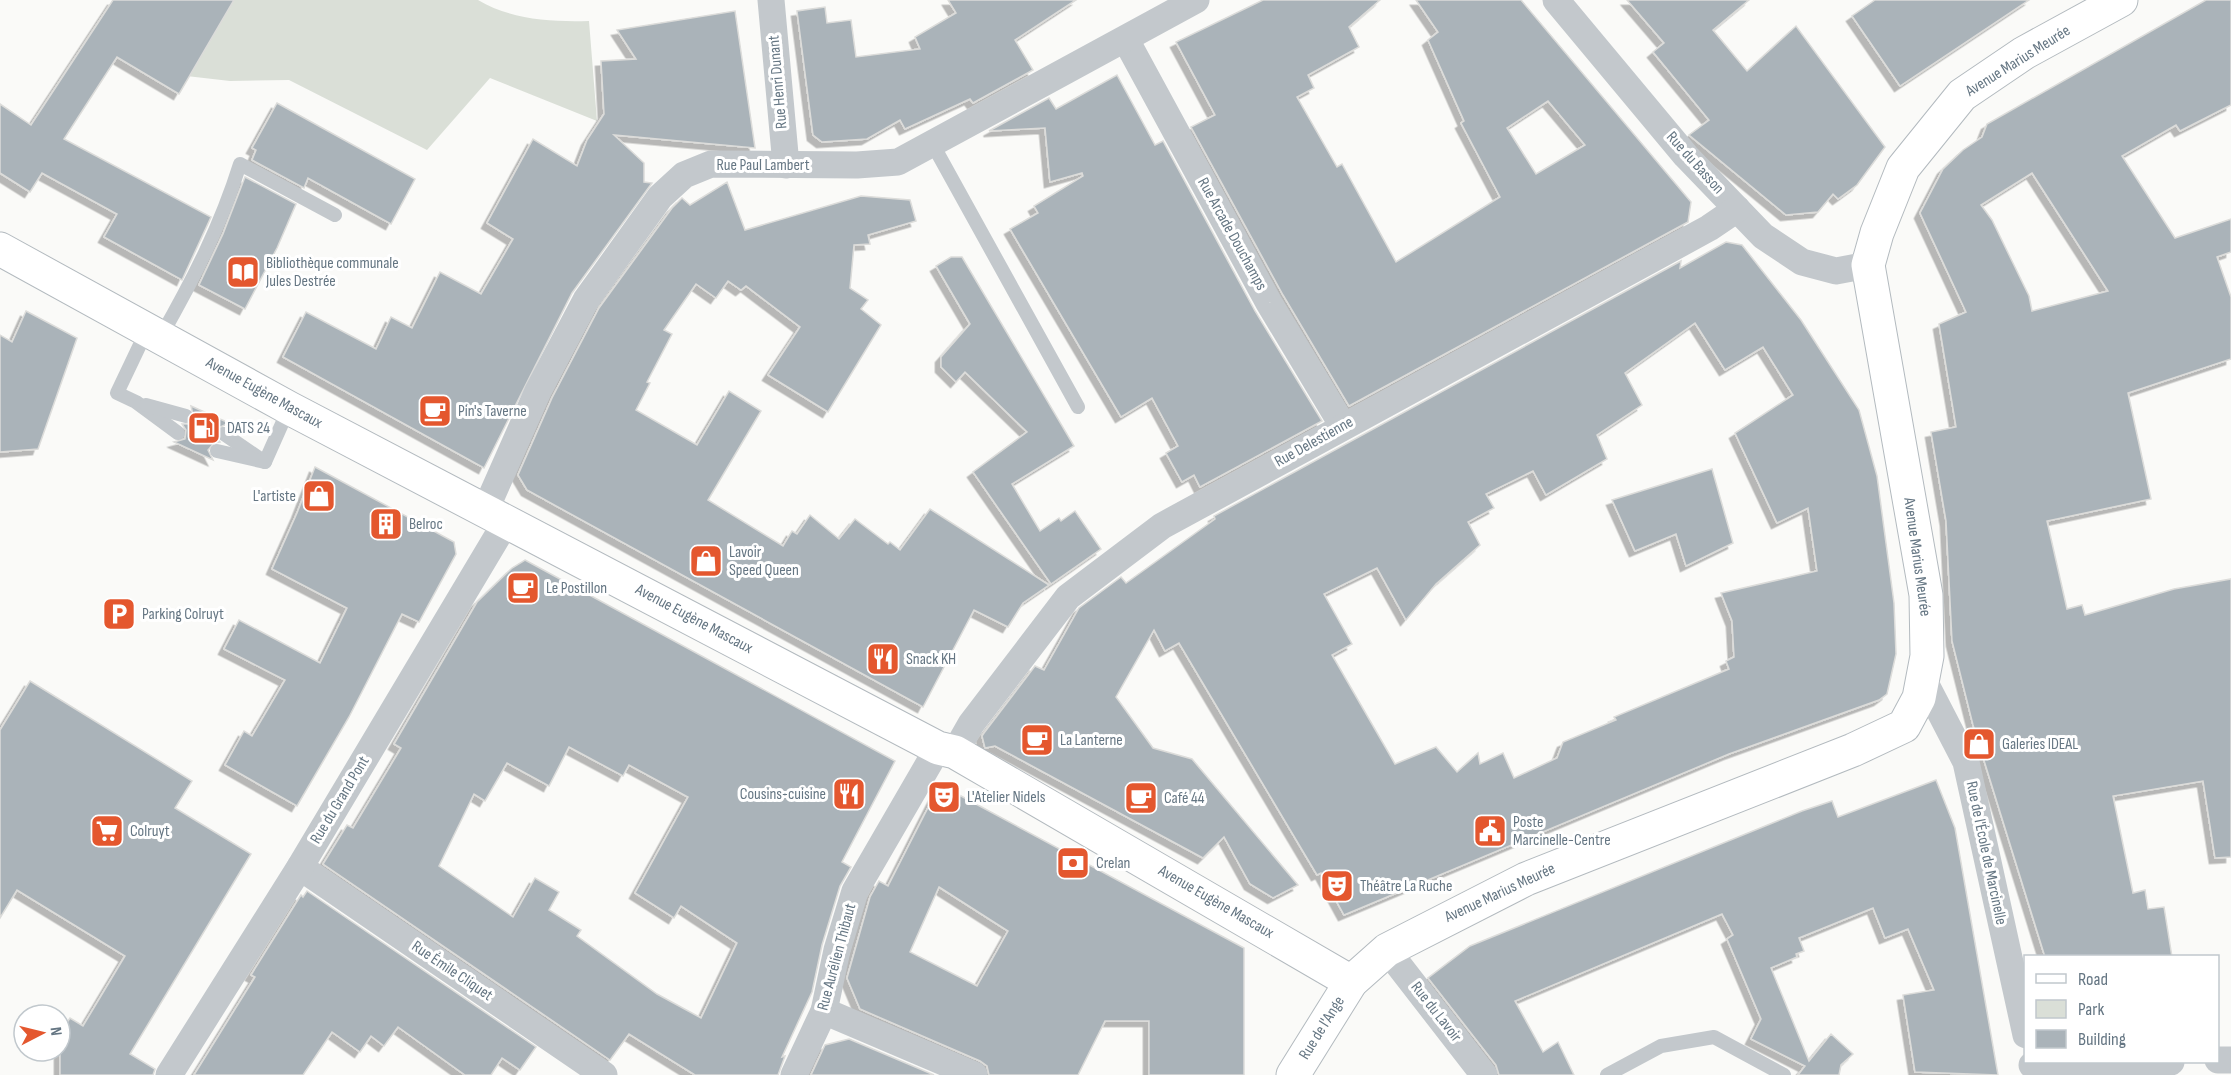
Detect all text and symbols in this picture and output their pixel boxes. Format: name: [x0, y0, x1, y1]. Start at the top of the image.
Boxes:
street label: Avenue Marius Meurée: [1961, 21, 2074, 101]
street label: Rue Henri Dunant: [764, 34, 792, 130]
street label: Rue du Basson: [1662, 128, 1728, 198]
street label: Rue Paul Lambert: [716, 156, 810, 175]
street label: Rue Arcade Douchamps: [1193, 174, 1271, 294]
library icon: Bibliothèque communale Jules Destrée: [225, 254, 261, 290]
place label: Bibliothèque communale Jules Destrée: [265, 254, 399, 291]
street label: Avenue Eugène Mascaux: [202, 353, 325, 433]
cafe icon: Pin's Taverne: [417, 393, 453, 429]
place label: Pin's Taverne: [458, 402, 527, 421]
fuel station icon: DATS 24: [186, 410, 222, 446]
street label: Rue Delestienne: [1271, 413, 1357, 471]
place label: DATS 24: [227, 419, 270, 438]
shop icon: L'artiste: [301, 478, 337, 514]
place label: L'artiste: [253, 487, 296, 506]
street label: Avenue Marius Meurée: [1899, 495, 1935, 618]
building icon: Belroc: [368, 506, 404, 542]
place label: Belroc: [409, 515, 443, 534]
shop icon: Lavoir Speed Queen: [688, 543, 724, 579]
place label: Lavoir Speed Queen: [729, 543, 799, 580]
cafe icon: Le Postillon: [505, 570, 541, 606]
place label: Le Postillon: [546, 579, 607, 598]
street label: Avenue Eugène Mascaux: [631, 580, 756, 658]
parking icon: Parking Colruyt: [101, 596, 137, 632]
place label: Parking Colruyt: [142, 605, 224, 624]
restaurant icon: Snack KH: [865, 641, 901, 677]
place label: Snack KH: [906, 650, 956, 669]
cafe icon: La Lanterne: [1019, 722, 1055, 758]
shop icon: Galeries IDEAL: [1961, 726, 1997, 762]
place label: La Lanterne: [1060, 731, 1123, 750]
place label: Galeries IDEAL: [2002, 735, 2078, 754]
street label: Rue du Grand Pont: [306, 753, 374, 847]
restaurant icon: Cousins-cuisine: [831, 776, 867, 812]
theatre icon: L'Atelier Nidels: [926, 779, 962, 815]
street label: Rue de l'École de Marcinelle: [1961, 779, 2011, 927]
cafe icon: Café 44: [1123, 780, 1159, 816]
place label: Cousins-cuisine: [740, 785, 826, 804]
place label: L'Atelier Nidels: [967, 788, 1046, 807]
place label: Café 44: [1164, 789, 1205, 808]
supermarket icon: Colruyt: [89, 813, 125, 849]
public building icon: Poste Marcinelle-Centre: [1472, 813, 1508, 849]
place label: Poste Marcinelle-Centre: [1513, 813, 1611, 850]
place label: Colruyt: [130, 822, 170, 841]
bank icon: Crelan: [1055, 845, 1091, 881]
place label: Crelan: [1096, 854, 1130, 873]
street label: Avenue Marius Meurée: [1441, 859, 1558, 927]
street label: Avenue Eugène Mascaux: [1154, 861, 1277, 943]
theatre icon: Théâtre La Ruche: [1319, 868, 1355, 904]
place label: Théâtre La Ruche: [1360, 877, 1452, 896]
street label: Rue Aurélien Thibaut: [814, 901, 860, 1013]
street label: Rue Émile Cliquet: [408, 937, 496, 1005]
legend: [2024, 955, 2219, 1063]
text: Road: [2078, 969, 2108, 990]
street label: Rue du Lavoir: [1407, 978, 1466, 1046]
street label: Rue de l'Ange: [1295, 993, 1349, 1063]
text: Park: [2078, 999, 2104, 1020]
north arrow: [12, 1003, 72, 1063]
text: N: [45, 1026, 65, 1037]
text: Building: [2078, 1029, 2126, 1050]

